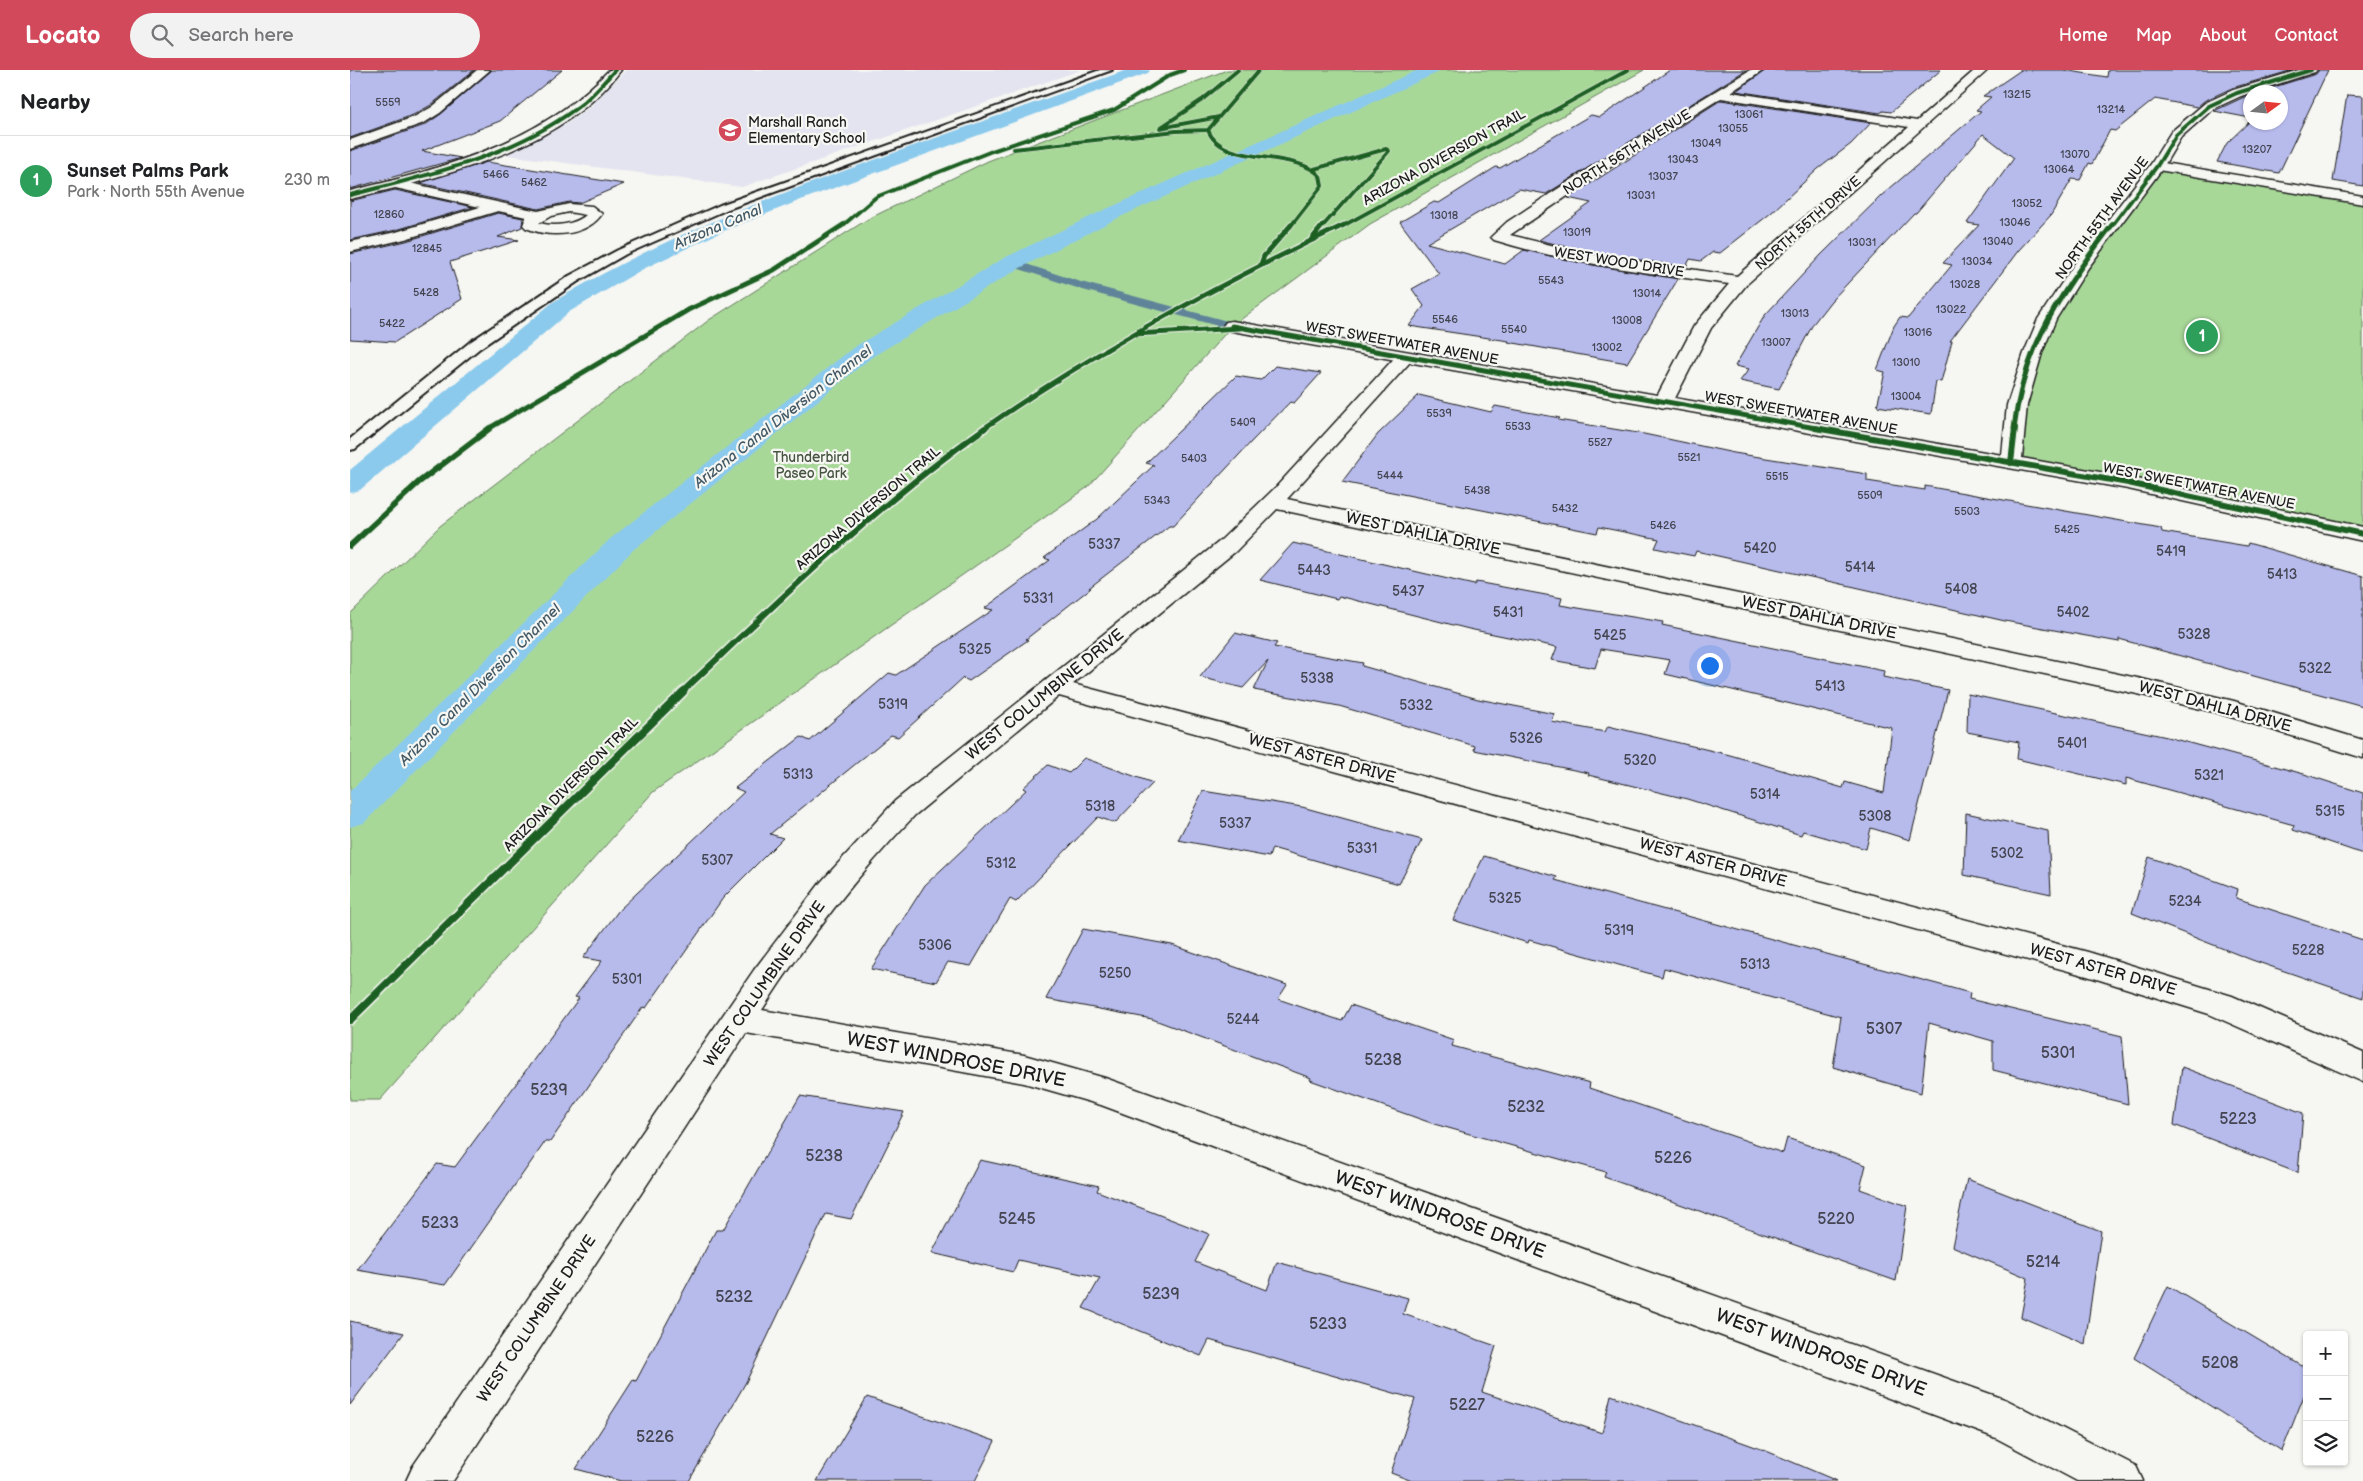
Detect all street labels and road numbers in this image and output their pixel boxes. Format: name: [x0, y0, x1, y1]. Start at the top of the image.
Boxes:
street label: ARIZONA DIVERSION TRAIL: [1360, 105, 1528, 209]
street label: NORTH 56TH AVENUE: [1560, 106, 1694, 198]
street label: NORTH 55TH AVENUE: [2052, 153, 2152, 283]
street label: NORTH 55TH DRIVE: [1752, 172, 1864, 274]
street label: WEST WOOD DRIVE: [1553, 243, 1685, 281]
street label: WEST SWEETWATER AVENUE: [1304, 318, 1500, 368]
street label: WEST SWEETWATER AVENUE: [1703, 388, 1899, 438]
street label: ARIZONA DIVERSION TRAIL: [792, 443, 944, 573]
street label: WEST SWEETWATER AVENUE: [2101, 459, 2297, 513]
street label: WEST DAHLIA DRIVE: [1344, 508, 1502, 560]
street label: WEST DAHLIA DRIVE: [1740, 592, 1898, 644]
street label: WEST COLUMBINE DRIVE: [962, 625, 1128, 765]
street label: WEST DAHLIA DRIVE: [2136, 677, 2294, 737]
street label: ARIZONA DIVERSION TRAIL: [500, 713, 642, 855]
street label: WEST ASTER DRIVE: [1246, 730, 1398, 788]
street label: WEST ASTER DRIVE: [1637, 834, 1789, 892]
street label: WEST COLUMBINE DRIVE: [700, 897, 830, 1071]
street label: WEST ASTER DRIVE: [2027, 940, 2179, 1000]
street label: WEST WINDROSE DRIVE: [845, 1027, 1067, 1093]
street label: WEST WINDROSE DRIVE: [1331, 1166, 1549, 1264]
street label: WEST COLUMBINE DRIVE: [474, 1232, 600, 1406]
street label: WEST WINDROSE DRIVE: [1712, 1304, 1930, 1402]

